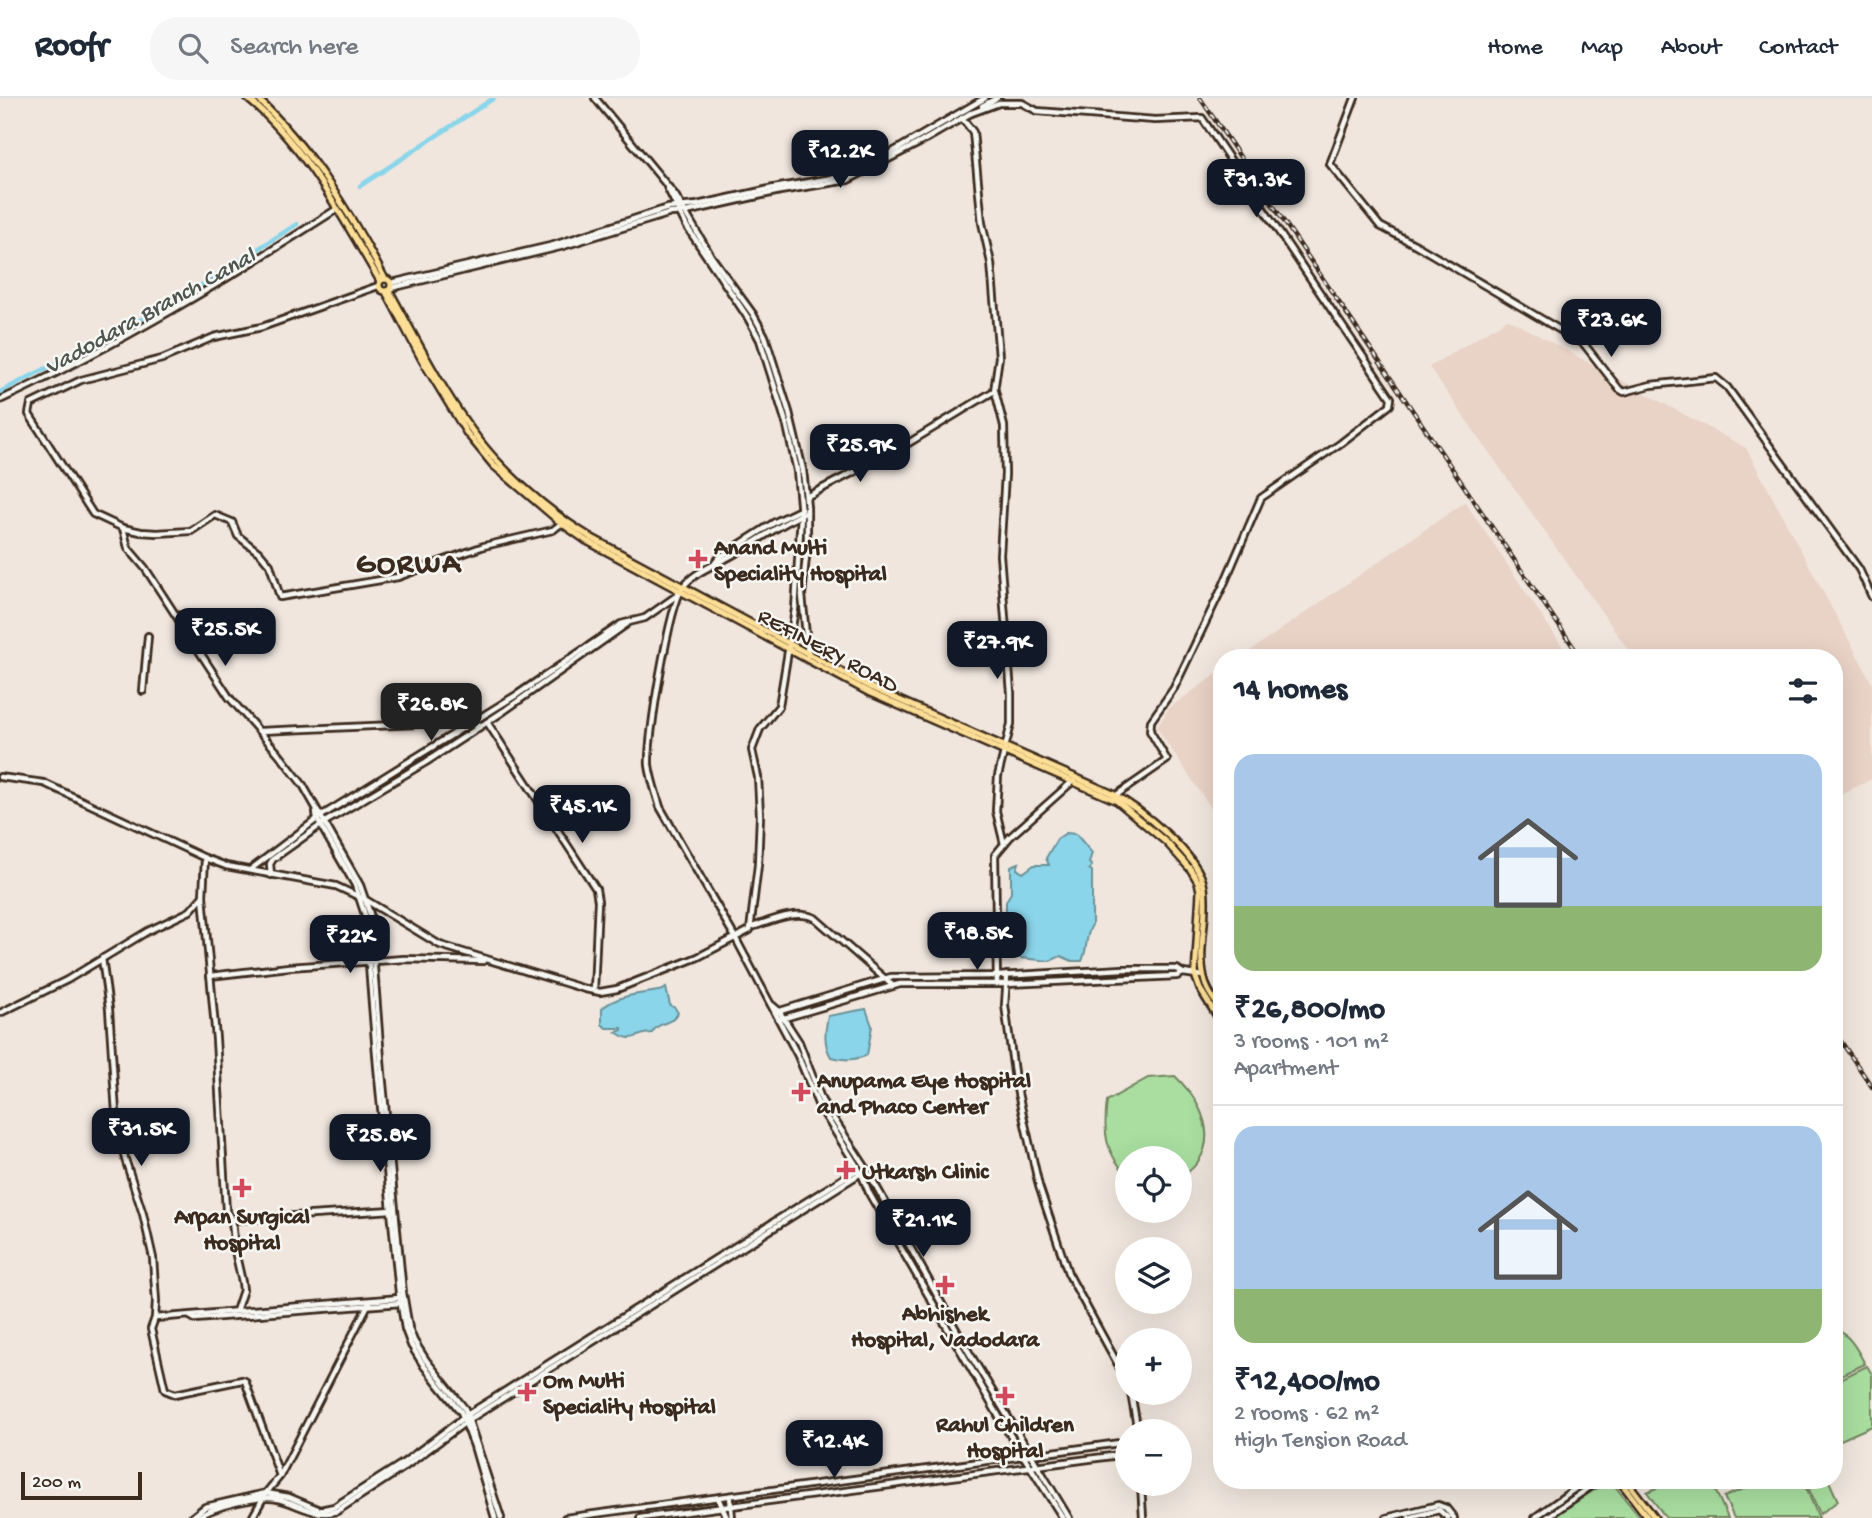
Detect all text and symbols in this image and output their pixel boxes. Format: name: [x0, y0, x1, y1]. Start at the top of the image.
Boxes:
search box: [150, 17, 640, 80]
text: Roofr: [35, 29, 108, 67]
icon: search: [174, 29, 212, 67]
text: Search here: [230, 33, 358, 64]
text: Home: [1487, 34, 1543, 63]
text: Map: [1581, 34, 1623, 63]
text: About: [1661, 34, 1721, 63]
text: Contact: [1759, 34, 1837, 63]
pin: ₹12.2K: [783, 130, 897, 190]
text: ₹12.2K: [808, 139, 872, 166]
pin: ₹31.3K: [1199, 159, 1313, 219]
text: ₹31.3K: [1223, 168, 1289, 195]
water label: Vadodara Branch Canal: [40, 242, 263, 383]
pin: ₹23.6K: [1554, 300, 1668, 359]
text: ₹23.6K: [1577, 308, 1645, 335]
pin: ₹25.9K: [803, 424, 917, 484]
text: ₹25.9K: [826, 433, 894, 460]
place label: Anand Multi Speciality Hospital: [713, 536, 887, 589]
district label: GORWA: [356, 549, 462, 584]
marker: Anand Multi Speciality Hospital: [688, 549, 708, 569]
street label: REFINERY ROAD: [752, 604, 903, 701]
pin: ₹25.5K: [168, 608, 282, 668]
text: ₹25.5K: [191, 617, 259, 644]
pin: ₹27.9K: [940, 622, 1054, 681]
text: ₹27.9K: [963, 630, 1031, 657]
icon: filters: [1784, 672, 1822, 710]
text: 14 homes: [1234, 674, 1347, 709]
pin: ₹26.8K: [374, 684, 488, 743]
text: ₹26.8K: [397, 692, 465, 719]
pin: ₹45.1K: [525, 786, 639, 845]
text: ₹45.1K: [549, 794, 615, 821]
icon: home: [1465, 800, 1591, 926]
pin: ₹18.5K: [920, 912, 1034, 972]
pin: ₹22K: [309, 916, 391, 975]
text: ₹18.5K: [943, 921, 1011, 948]
text: ₹22K: [326, 924, 374, 951]
text: ₹26,800/mo: [1234, 994, 1385, 1029]
text: 3 rooms · 101 m²: [1234, 1029, 1389, 1056]
text: Apartment: [1234, 1056, 1338, 1083]
place label: Anupama Eye Hospital and Phaco Center: [816, 1069, 1031, 1122]
marker: Anupama Eye Hospital and Phaco Center: [791, 1082, 811, 1102]
pin: ₹31.5K: [84, 1108, 198, 1168]
pin: ₹25.8K: [323, 1114, 437, 1174]
text: ₹31.5K: [108, 1117, 174, 1144]
text: ₹25.8K: [345, 1123, 415, 1150]
map controls: [1115, 1146, 1192, 1496]
button: locate: [1115, 1146, 1192, 1223]
marker: Utkarsh Clinic: [836, 1160, 856, 1180]
place label: Utkarsh Clinic: [862, 1160, 990, 1187]
icon: home: [1465, 1172, 1591, 1298]
marker: Arpan Surgical Hospital: [232, 1178, 252, 1198]
pin: ₹21.1K: [866, 1200, 980, 1259]
place label: Arpan Surgical Hospital: [173, 1205, 310, 1258]
text: ₹21.1K: [892, 1208, 954, 1235]
button: layers: [1115, 1237, 1192, 1314]
marker: Abhishek Hospital, Vadodara: [935, 1275, 955, 1295]
place label: Abhishek Hospital, Vadodara: [851, 1302, 1040, 1355]
button: +: [1115, 1328, 1192, 1405]
text: ₹12,400/mo: [1234, 1366, 1380, 1401]
place label: Om Multi Speciality Hospital: [543, 1369, 716, 1422]
marker: Om Multi Speciality Hospital: [517, 1382, 537, 1402]
marker: Rahul Children Hospital: [995, 1386, 1015, 1406]
text: 2 rooms · 62 m²: [1234, 1401, 1379, 1428]
place label: Rahul Children Hospital: [935, 1413, 1075, 1466]
button: −: [1115, 1419, 1192, 1496]
pin: ₹12.4K: [777, 1420, 891, 1480]
text: High Tension Road: [1234, 1428, 1407, 1455]
text: ₹12.4K: [802, 1429, 866, 1456]
scale bar: [21, 1469, 142, 1501]
text: 200 m: [32, 1472, 81, 1495]

